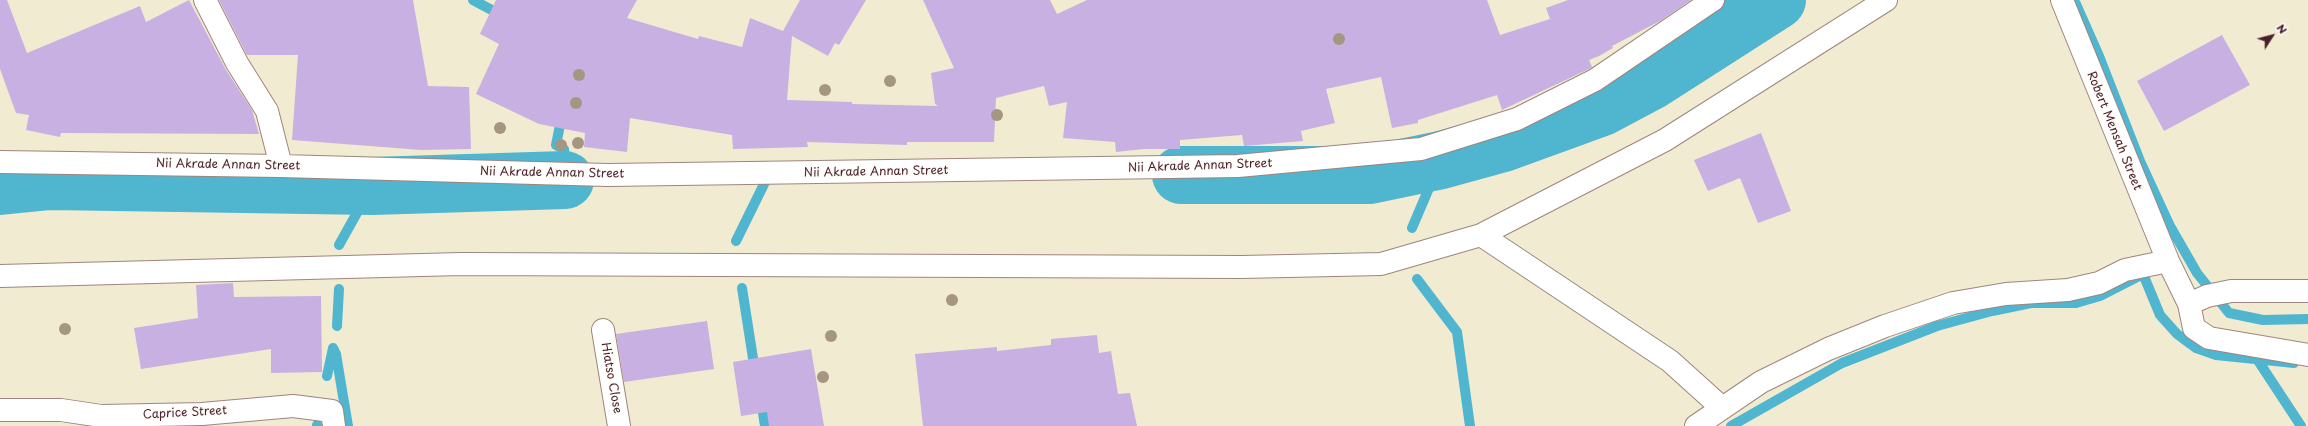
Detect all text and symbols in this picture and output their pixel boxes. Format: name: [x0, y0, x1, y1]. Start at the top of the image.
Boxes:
north arrow: [2252, 16, 2292, 56]
text: N: [2273, 20, 2292, 37]
street label: Robert Mensah Street: [2084, 69, 2144, 193]
street label: Nii Akrade Annan Street: [1128, 156, 1272, 176]
street label: Nii Akrade Annan Street: [156, 157, 300, 173]
street label: Nii Akrade Annan Street: [804, 164, 948, 180]
street label: Nii Akrade Annan Street: [480, 165, 624, 181]
street label: Hiatso Close: [598, 341, 624, 415]
street label: Caprice Street: [143, 404, 227, 422]

